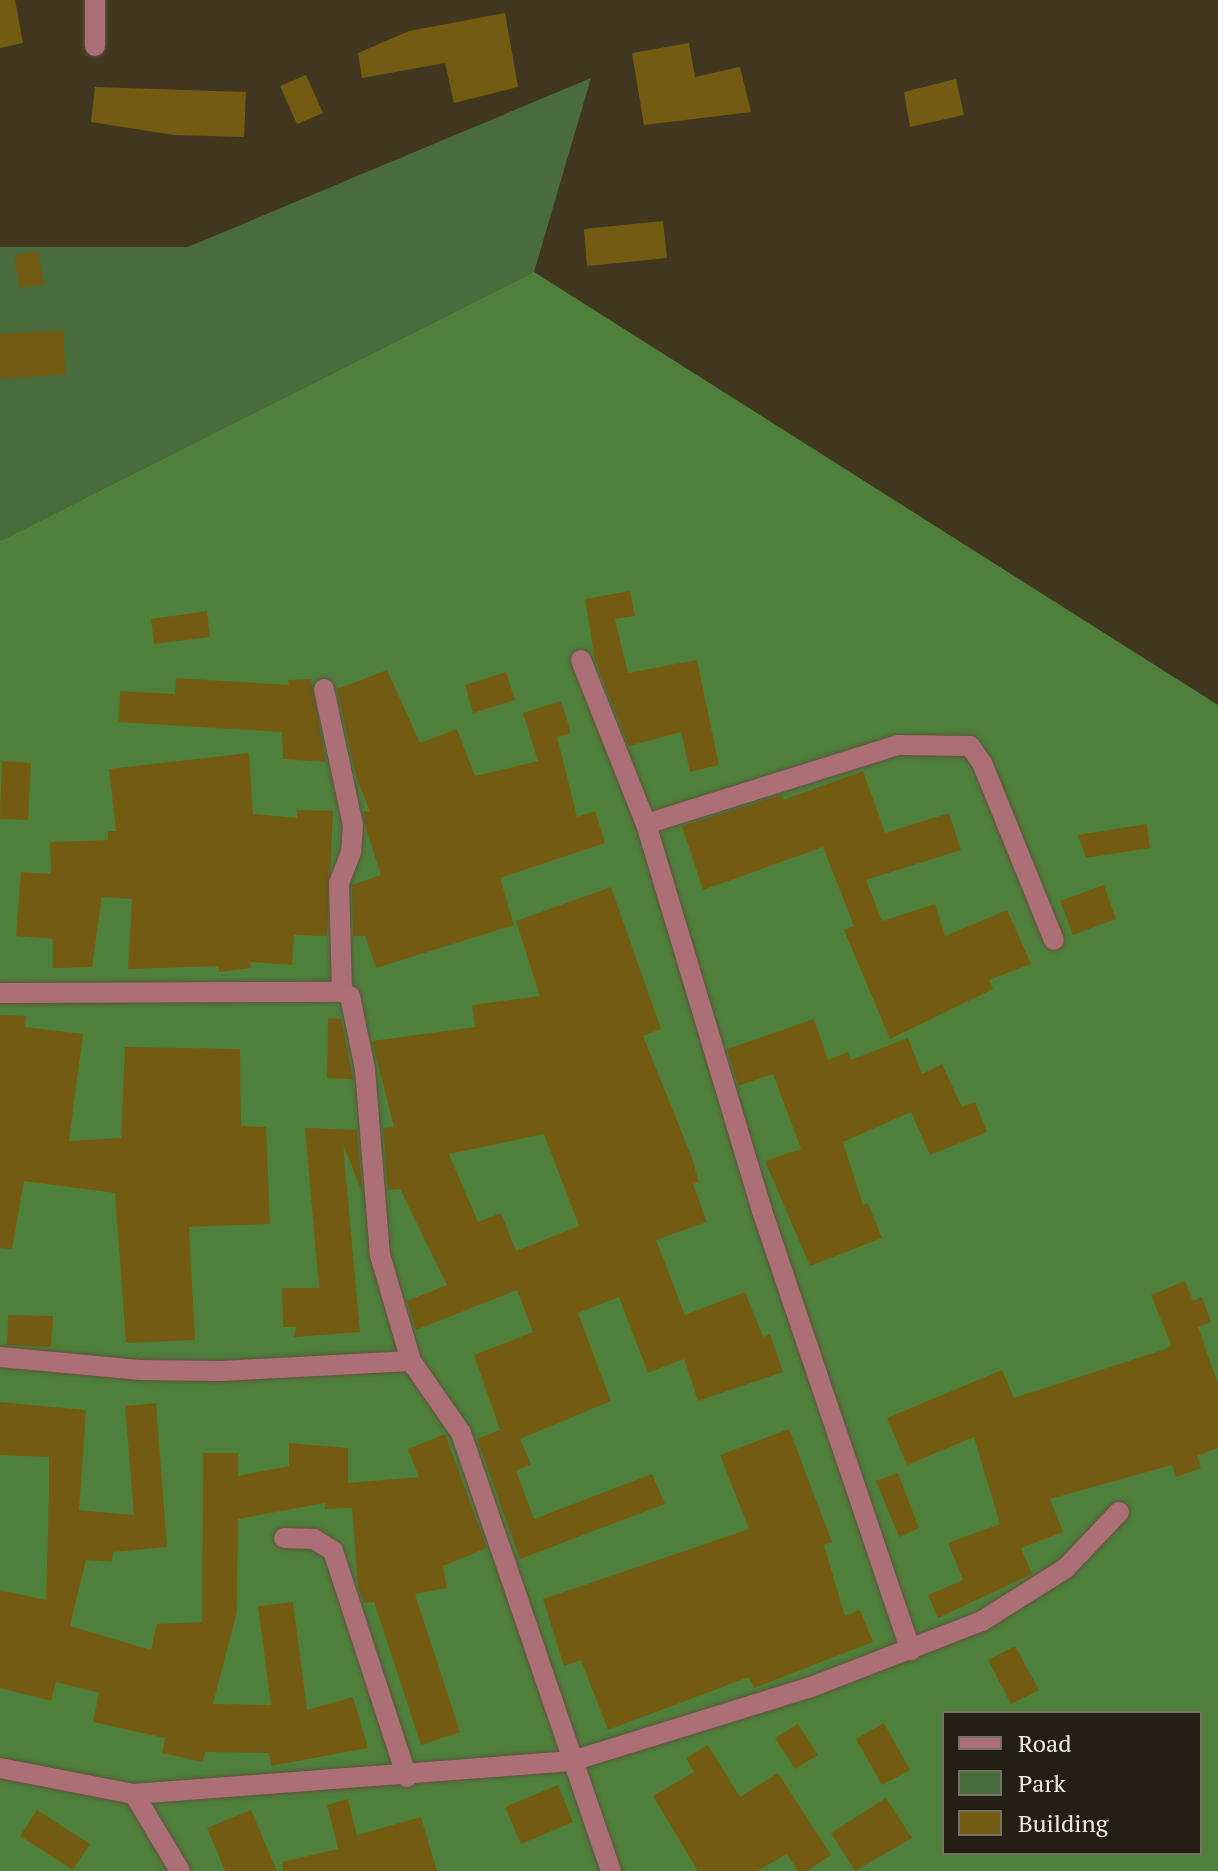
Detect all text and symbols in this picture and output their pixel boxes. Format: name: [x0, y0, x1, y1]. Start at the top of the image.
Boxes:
legend: [942, 1711, 1202, 1855]
text: Road: [1018, 1727, 1072, 1759]
text: Park: [1018, 1767, 1066, 1799]
text: Building: [1018, 1807, 1108, 1839]

